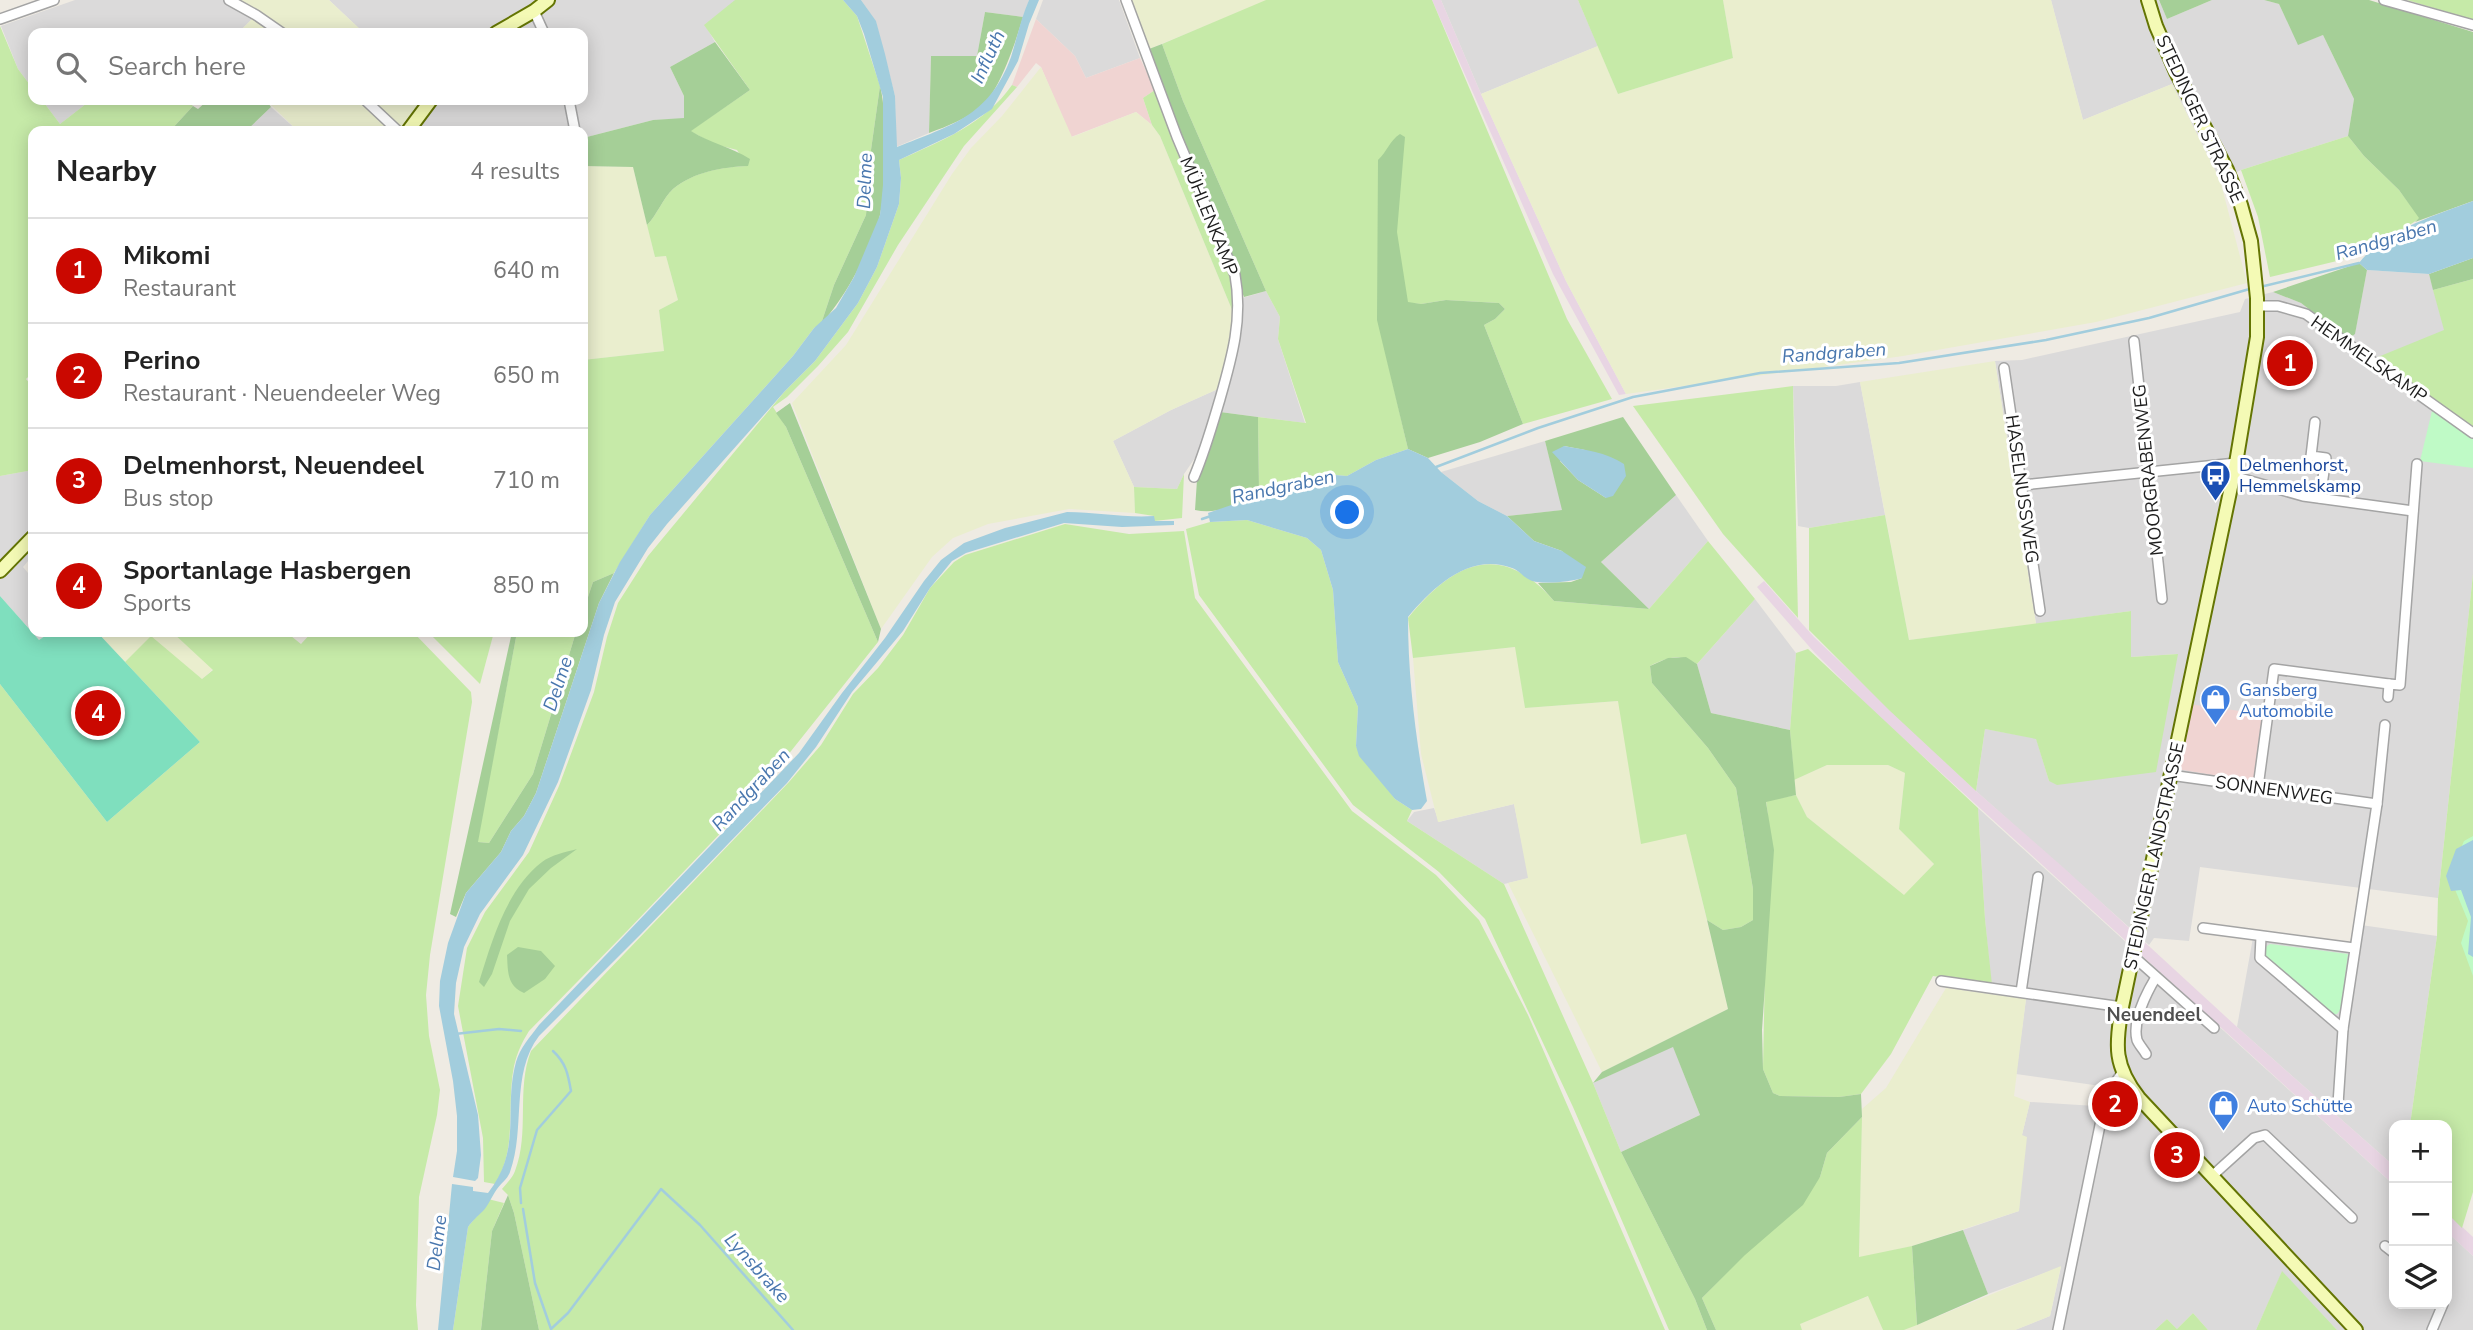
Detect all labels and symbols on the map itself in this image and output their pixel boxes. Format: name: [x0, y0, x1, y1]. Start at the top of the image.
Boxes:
water label: Influth: [964, 26, 1012, 88]
street label: STEDINGER STRASSE: [2151, 31, 2249, 207]
water label: Delme: [851, 152, 879, 210]
street label: MÜHLENKAMP: [1174, 153, 1244, 279]
water label: Randgraben: [2332, 213, 2440, 267]
street label: HEMMELSKAMP: [2306, 310, 2432, 408]
water label: Randgraben: [1781, 336, 1887, 370]
pin: 1: [2267, 337, 2313, 389]
street label: MOORGRABENWEG: [2127, 383, 2169, 557]
street label: HASELNUSSWEG: [2000, 413, 2044, 565]
place label: Delmenhorst, Hemmelskamp: [2239, 453, 2361, 498]
bus stop icon: Delmenhorst, Hemmelskamp: [2199, 458, 2233, 502]
water label: Randgraben: [1229, 463, 1337, 511]
your location: [1330, 495, 1364, 529]
water label: Delme: [537, 653, 579, 715]
place label: Gansberg Automobile: [2239, 678, 2333, 723]
shop icon: Gansberg Automobile: [2199, 683, 2233, 727]
pin: 4: [75, 687, 121, 739]
street label: STEDINGER LANDSTRASSE: [2118, 740, 2190, 972]
water label: Randgraben: [706, 743, 796, 837]
street label: SONNENWEG: [2214, 770, 2334, 810]
district label: Neuendeel: [2107, 1002, 2201, 1028]
pin: 2: [2092, 1078, 2138, 1130]
shop icon: Auto Schütte: [2207, 1089, 2241, 1133]
place label: Auto Schütte: [2247, 1094, 2353, 1118]
pin: 3: [2154, 1129, 2200, 1181]
water label: Delme: [421, 1214, 453, 1272]
water label: Lynsbrake: [718, 1227, 796, 1309]

